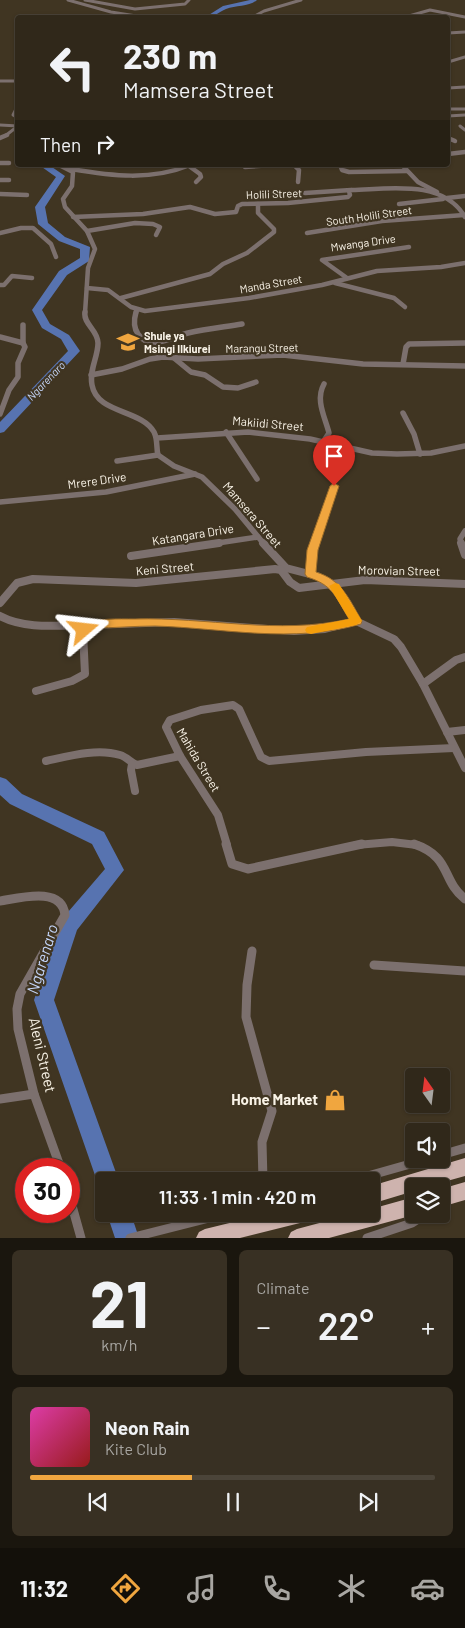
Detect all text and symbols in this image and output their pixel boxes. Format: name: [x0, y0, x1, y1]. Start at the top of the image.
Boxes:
text: 230 m: [123, 34, 217, 76]
icon: left: [40, 35, 105, 100]
text: Mamsera Street: [123, 76, 274, 102]
icon: right: [91, 130, 119, 158]
text: Then: [40, 133, 81, 156]
street label: Holili Street: [246, 186, 302, 201]
street label: South Holili Street: [325, 203, 413, 228]
street label: Mwanga Drive: [330, 231, 396, 253]
street label: Manda Street: [239, 272, 303, 295]
school or university icon: Shule ya Msingi Ilkiurei: [115, 329, 141, 355]
place label: Shule ya Msingi Ilkiurei: [144, 329, 211, 355]
street label: Marangu Street: [225, 340, 299, 355]
water label: Ngarenaro: [24, 358, 68, 403]
street label: Makiidi Street: [232, 413, 304, 433]
pin: [313, 435, 355, 486]
icon: arrive: [320, 442, 348, 470]
street label: Mrere Drive: [67, 469, 127, 491]
street label: Mamsera Street: [220, 479, 285, 550]
street label: Katangara Drive: [151, 521, 235, 547]
street label: Keni Street: [135, 558, 195, 578]
street label: Morovian Street: [358, 562, 440, 578]
position arrow: [57, 603, 109, 655]
street label: Mahida Street: [174, 725, 223, 794]
water label: Ngarenaro: [22, 922, 61, 996]
street label: Aleni Street: [26, 1016, 60, 1094]
north arrow: [405, 1068, 450, 1112]
map controls: [405, 1068, 450, 1223]
shop icon: Home Market: [322, 1087, 348, 1113]
place label: Home Market: [231, 1090, 318, 1108]
button: sound: [405, 1123, 450, 1168]
speed limit sign: 30: [15, 1158, 80, 1223]
button: layers: [405, 1178, 450, 1223]
text: 11:33 · 1 min · 420 m: [159, 1185, 316, 1208]
text: 21: [90, 1263, 149, 1341]
text: Climate: [257, 1278, 309, 1297]
text: 22°: [318, 1302, 374, 1348]
text: −: [257, 1309, 271, 1343]
text: +: [421, 1309, 435, 1343]
text: km/h: [101, 1335, 137, 1354]
text: Neon Rain: [105, 1416, 190, 1439]
text: Kite Club: [105, 1439, 167, 1458]
icon: previous: [84, 1488, 112, 1516]
icon: pause: [219, 1488, 247, 1516]
icon: next: [354, 1488, 382, 1516]
icon: directions: [108, 1571, 143, 1606]
icon: music: [184, 1571, 219, 1606]
icon: phone: [259, 1571, 294, 1606]
icon: climate: [334, 1571, 369, 1606]
icon: car: [410, 1571, 445, 1606]
text: 11:32: [20, 1575, 68, 1601]

